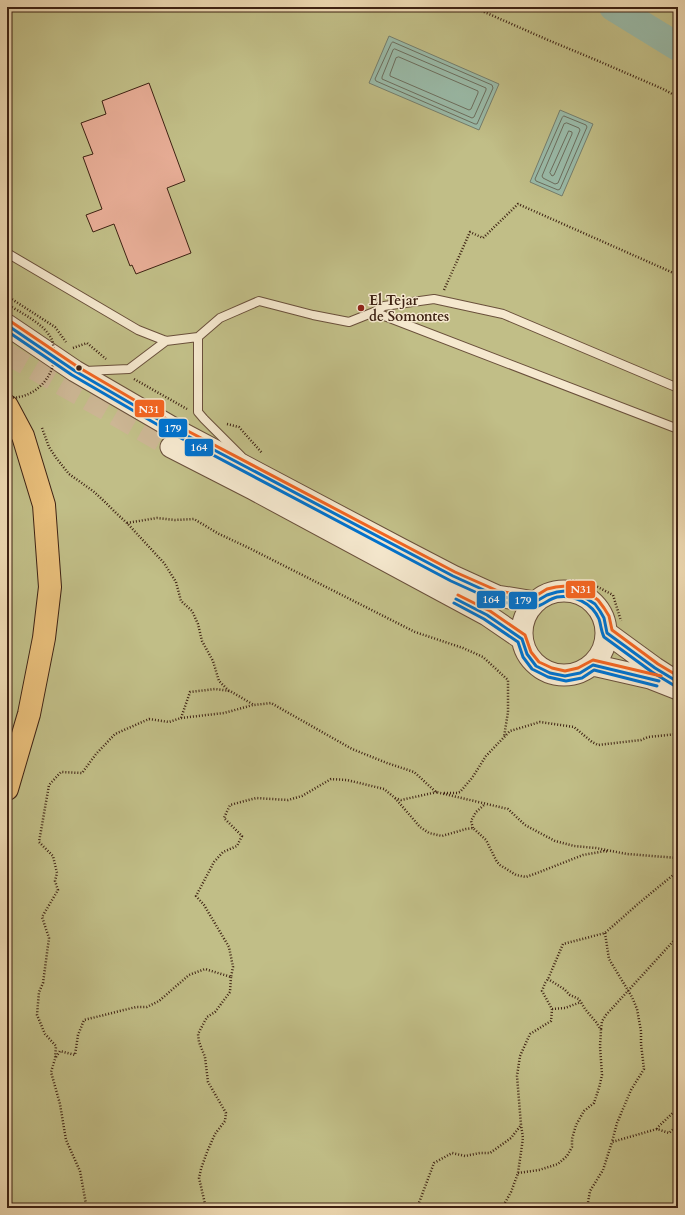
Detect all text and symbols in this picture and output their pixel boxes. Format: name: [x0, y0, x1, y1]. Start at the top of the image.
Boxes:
place label: El Tejar de Somontes: [369, 291, 449, 326]
marker: El Tejar de Somontes: [356, 303, 366, 313]
unlabelled marker: [74, 363, 84, 373]
line badge: N31: [134, 399, 165, 418]
text: N31: [139, 402, 159, 417]
line badge: 179: [158, 418, 188, 438]
text: 179: [165, 421, 182, 436]
line badge: 164: [184, 438, 214, 457]
text: 164: [191, 440, 208, 455]
line badge: N31: [565, 580, 596, 599]
text: N31: [571, 582, 591, 597]
line badge: 164: [476, 590, 506, 609]
line badge: 179: [508, 591, 538, 610]
text: 164: [483, 592, 500, 607]
text: 179: [515, 593, 532, 608]

